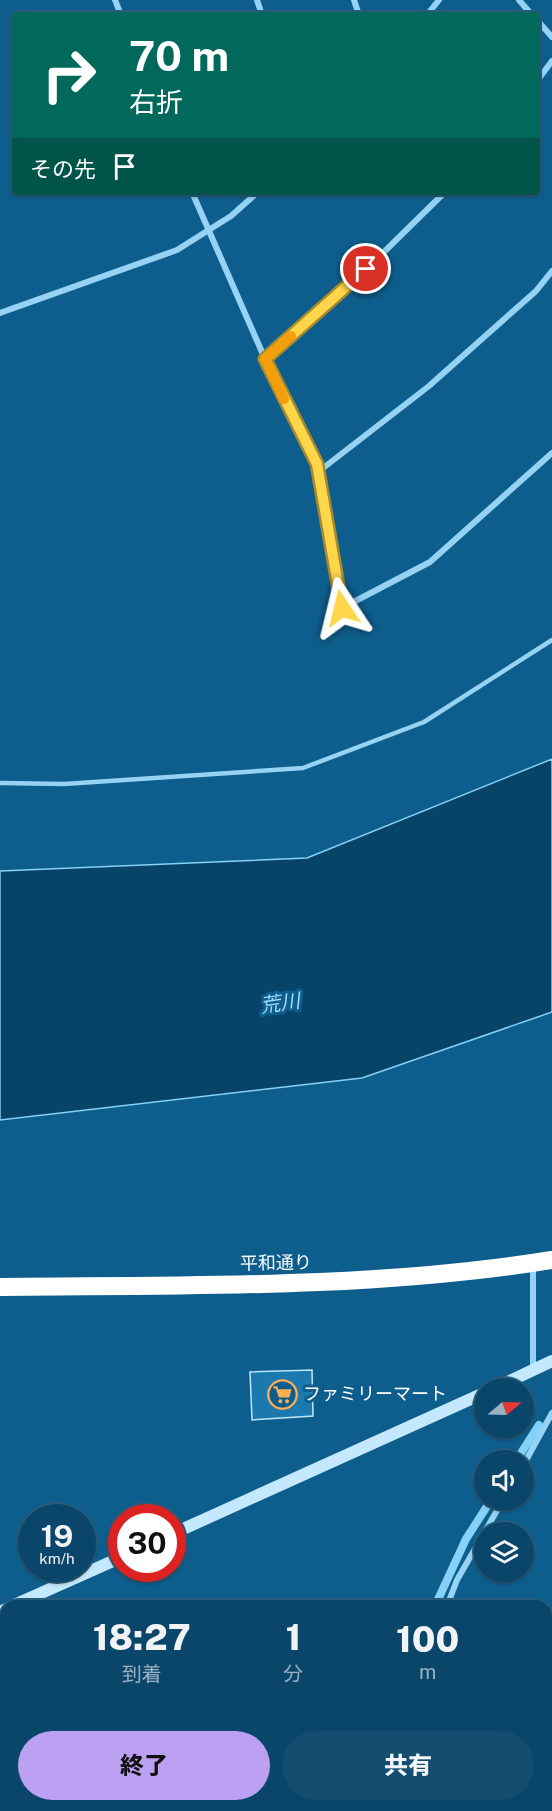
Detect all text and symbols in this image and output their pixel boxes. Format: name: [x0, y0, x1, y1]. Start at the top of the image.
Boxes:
text: 70 m: [129, 31, 229, 80]
icon: right: [30, 36, 108, 114]
text: 右折: [129, 86, 183, 118]
icon: arrive: [108, 150, 141, 183]
text: その先: [30, 156, 96, 182]
pin: [340, 243, 391, 294]
icon: arrive: [349, 252, 382, 285]
position arrow: [310, 576, 374, 640]
water label: 荒川: [259, 988, 303, 1018]
street label: 平和通り: [240, 1251, 312, 1274]
supermarket icon: ファミリーマート: [266, 1378, 298, 1410]
north arrow: [474, 1378, 534, 1438]
map controls: [474, 1378, 534, 1582]
place label: ファミリーマート: [303, 1383, 447, 1404]
button: sound: [474, 1450, 534, 1510]
speed limit sign: 30: [108, 1504, 186, 1582]
text: 19: [41, 1518, 73, 1554]
button: layers: [474, 1522, 534, 1582]
text: km/h: [39, 1550, 75, 1567]
text: 18:27: [93, 1616, 191, 1658]
text: 1: [285, 1616, 301, 1658]
text: 100: [396, 1618, 459, 1660]
text: m: [419, 1660, 436, 1684]
text: 到着: [122, 1662, 162, 1686]
text: 分: [283, 1662, 303, 1686]
button: 終了: [18, 1731, 270, 1800]
button: 共有: [282, 1731, 534, 1800]

